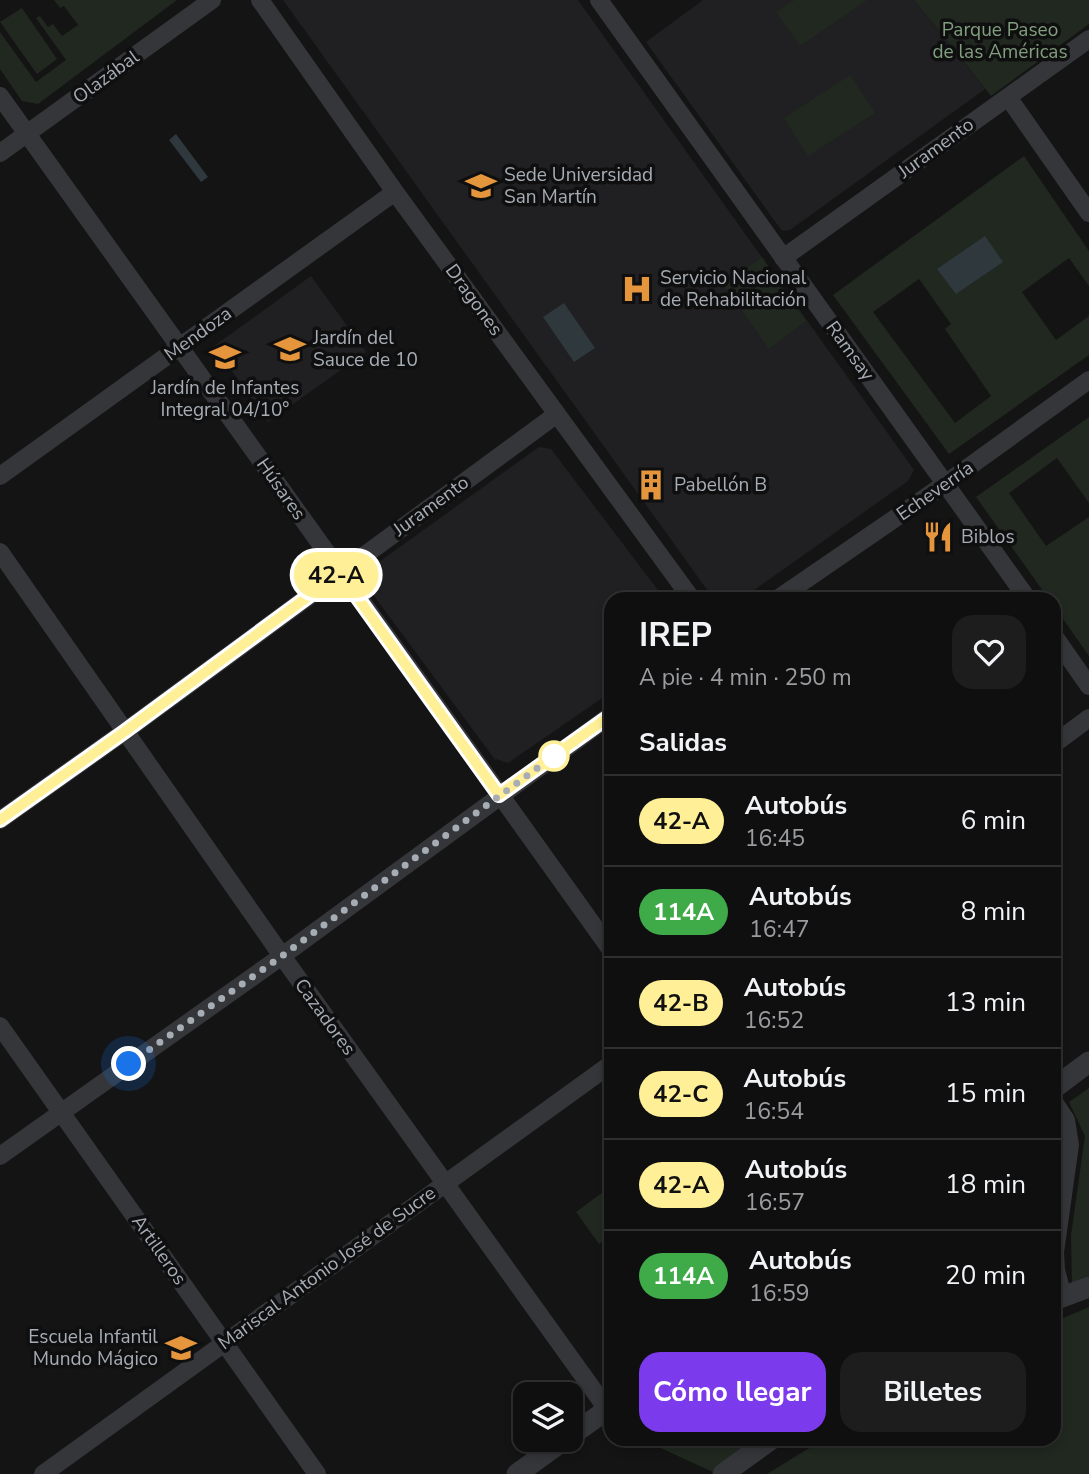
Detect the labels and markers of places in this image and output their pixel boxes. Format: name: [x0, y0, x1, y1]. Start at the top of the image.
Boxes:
place label: Sede Universidad San Martín: [504, 162, 653, 210]
school or university icon: Sede Universidad San Martín: [464, 169, 498, 203]
place label: Servicio Nacional de Rehabilitación: [660, 265, 807, 313]
hospital icon: Servicio Nacional de Rehabilitación: [620, 272, 654, 306]
place label: Jardín del Sauce de 10: [312, 325, 418, 373]
school or university icon: Jardín del Sauce de 10: [273, 332, 307, 366]
school or university icon: Jardín de Infantes Integral 04/10°: [208, 340, 242, 374]
place label: Jardín de Infantes Integral 04/10°: [150, 375, 299, 423]
building icon: Pabellón B: [634, 468, 668, 502]
place label: Pabellón B: [674, 472, 767, 498]
restaurant icon: Biblos: [921, 520, 955, 554]
place label: Biblos: [961, 524, 1015, 550]
unlabelled marker: [539, 741, 569, 771]
place label: Escuela Infantil Mundo Mágico: [28, 1324, 158, 1372]
school or university icon: Escuela Infantil Mundo Mágico: [164, 1331, 198, 1365]

